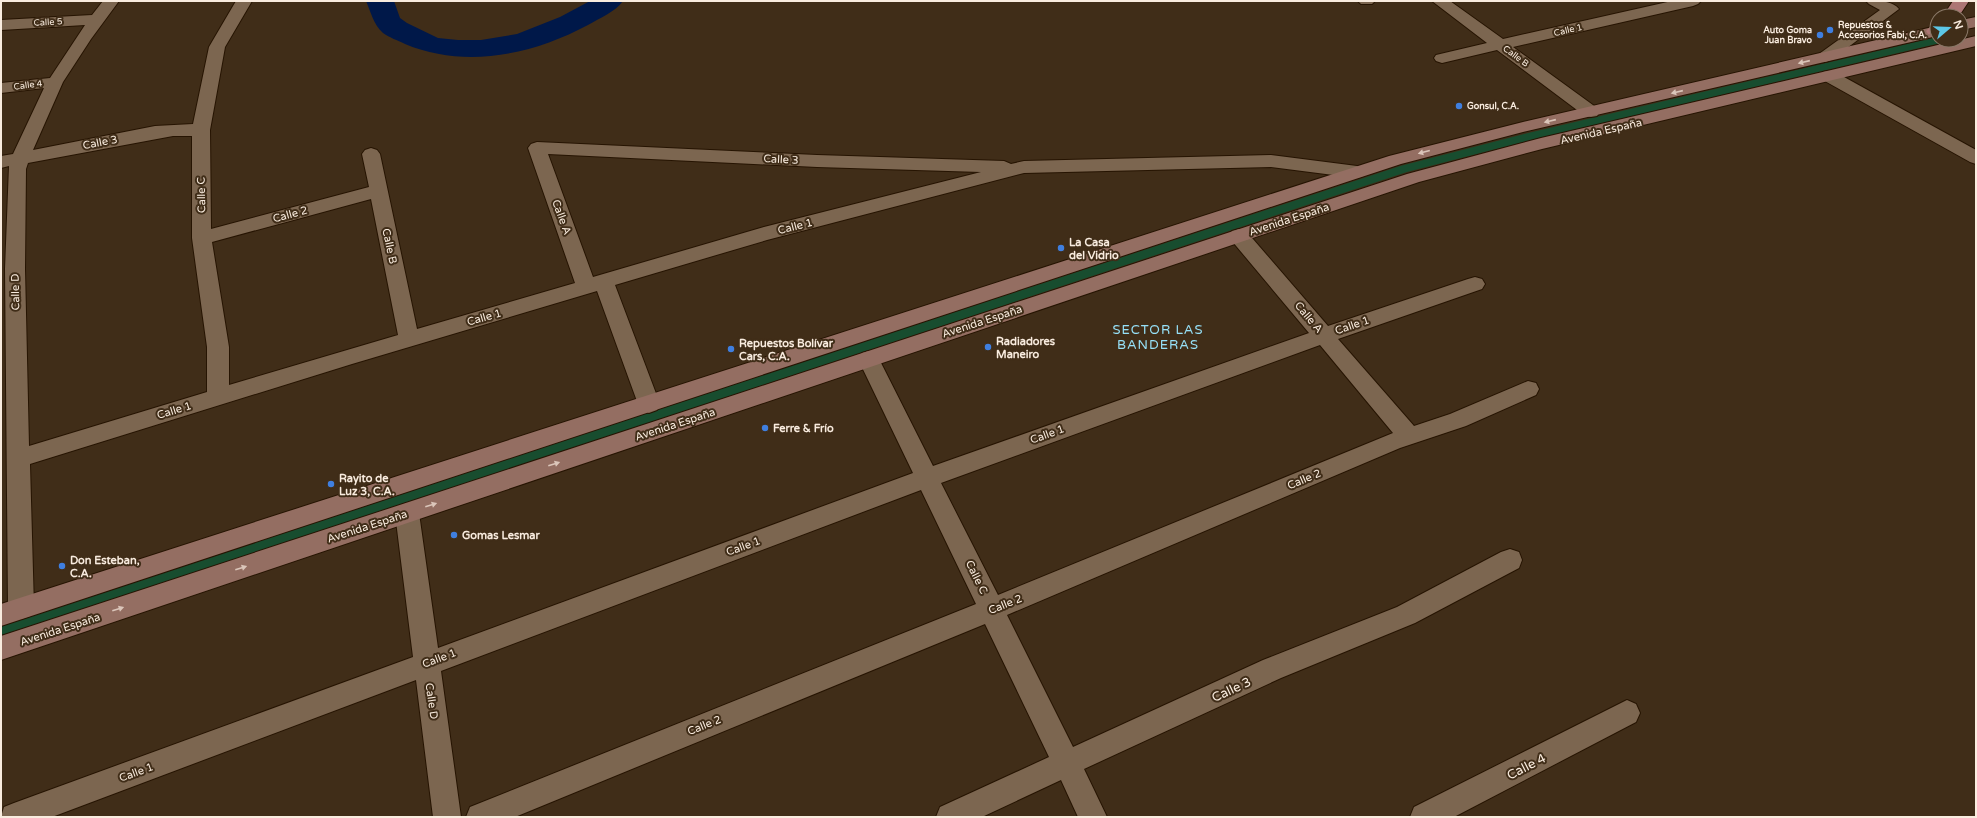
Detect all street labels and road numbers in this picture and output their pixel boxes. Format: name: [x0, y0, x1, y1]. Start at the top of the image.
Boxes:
street label: Calle 5: [33, 16, 63, 29]
street label: Calle 1: [1553, 22, 1583, 39]
street label: Calle B: [1501, 43, 1531, 70]
street label: Calle 4: [13, 78, 43, 93]
street label: Avenida España: [1559, 116, 1643, 147]
street label: Calle 3: [82, 133, 119, 152]
street label: Calle 3: [763, 152, 799, 167]
street label: Calle C: [195, 177, 208, 213]
street label: Calle A: [549, 198, 574, 237]
street label: Avenida España: [1247, 200, 1331, 239]
street label: Calle 2: [271, 204, 309, 225]
street label: Calle 1: [776, 216, 814, 237]
street label: Calle B: [379, 227, 400, 265]
street label: Calle D: [9, 274, 22, 310]
street label: Calle A: [1292, 299, 1325, 336]
street label: Avenida España: [940, 302, 1024, 341]
street label: Calle 1: [465, 306, 503, 329]
street label: Calle 1: [1333, 314, 1371, 337]
street label: Calle 1: [155, 399, 193, 422]
street label: Avenida España: [633, 405, 717, 444]
street label: Calle 1: [1028, 422, 1066, 447]
street label: Calle 2: [1285, 467, 1323, 492]
street label: Avenida España: [325, 507, 409, 546]
street label: Calle 1: [724, 534, 762, 559]
street label: Calle C: [963, 558, 990, 597]
street label: Calle 2: [986, 592, 1024, 617]
street label: Avenida España: [18, 610, 102, 649]
street label: Calle 1: [420, 646, 458, 671]
street label: Calle 3: [1209, 674, 1254, 706]
street label: Calle D: [423, 682, 440, 720]
street label: Calle 2: [685, 713, 723, 738]
street label: Calle 4: [1504, 750, 1549, 783]
street label: Calle 1: [117, 760, 155, 785]

